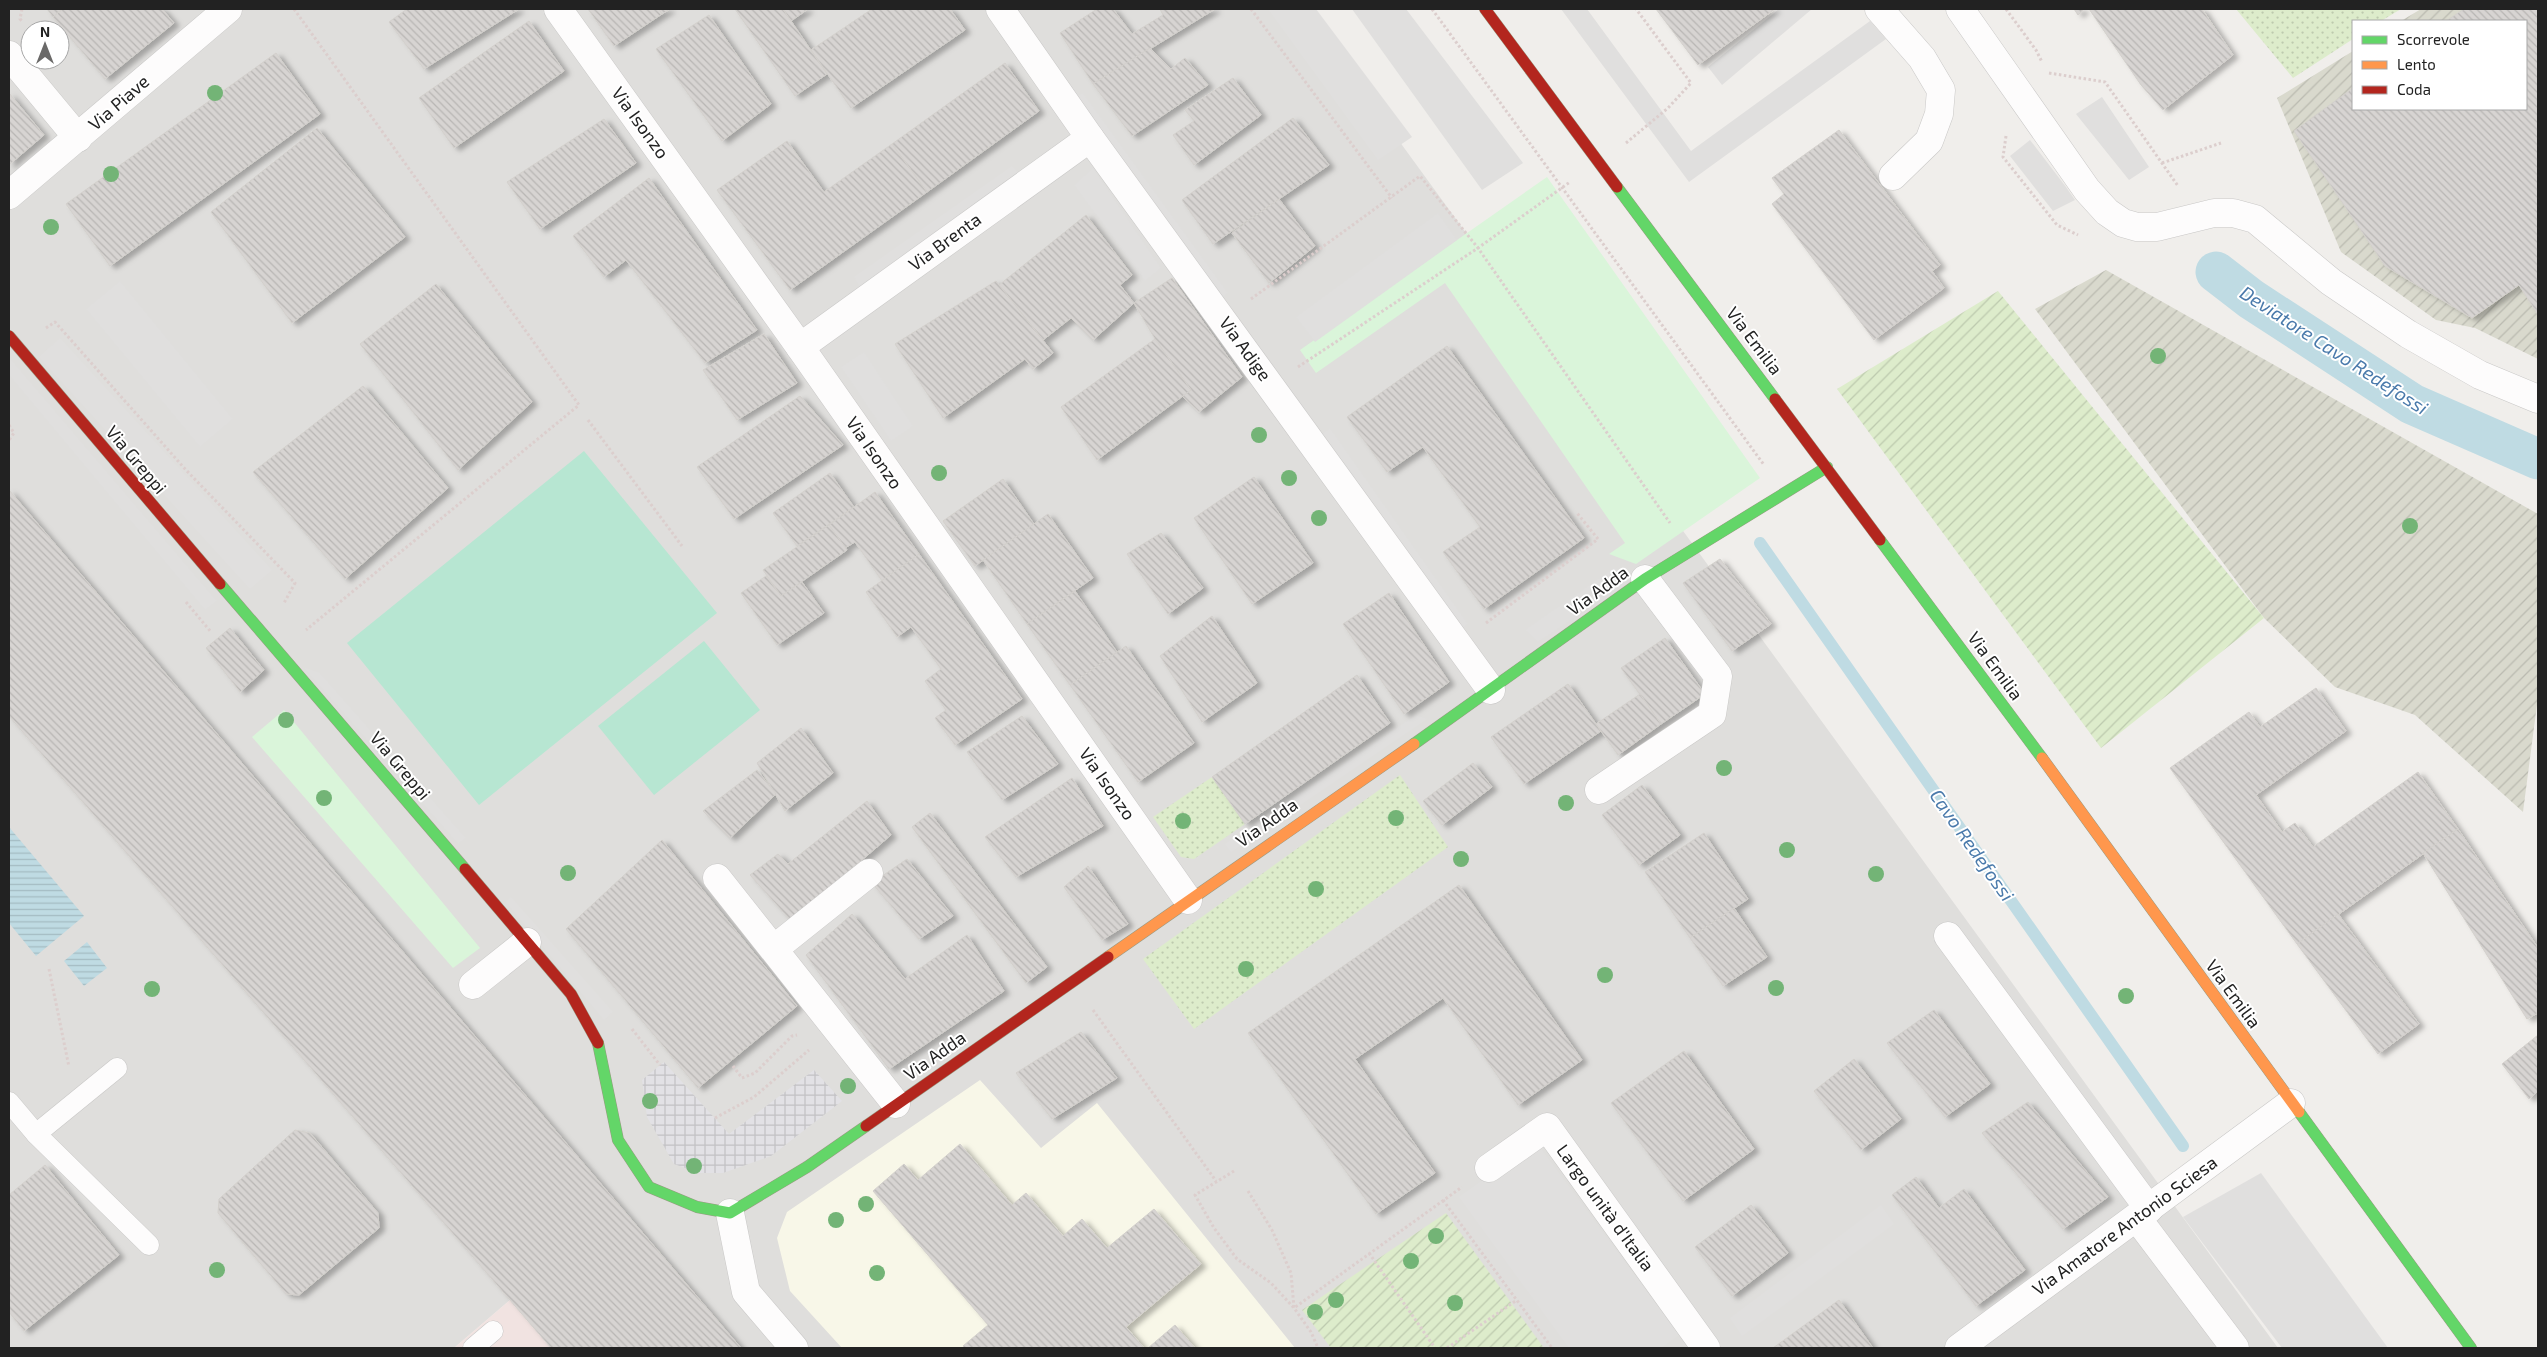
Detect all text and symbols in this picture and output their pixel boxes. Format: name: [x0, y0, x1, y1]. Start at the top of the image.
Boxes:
north arrow: [20, 20, 70, 70]
legend: [2352, 20, 2527, 110]
text: N: [40, 23, 50, 40]
text: Scorrevole: [2397, 30, 2470, 48]
text: Lento: [2397, 55, 2436, 73]
street label: Via Piave: [83, 70, 153, 135]
text: Coda: [2397, 80, 2431, 98]
street label: Via Isonzo: [607, 82, 674, 163]
street label: Via Brenta: [904, 208, 985, 275]
water label: Deviatore Cavo Redefossi: [2236, 280, 2433, 419]
street label: Via Emilia: [1722, 302, 1787, 379]
street label: Via Adige: [1215, 312, 1277, 385]
street label: Via Isonzo: [842, 412, 908, 493]
street label: Via Greppi: [102, 421, 172, 498]
street label: Via Adda: [1562, 561, 1632, 620]
street label: Via Emilia: [1964, 627, 2028, 704]
street label: Via Greppi: [366, 727, 436, 804]
street label: Via Isonzo: [1075, 743, 1141, 824]
water label: Cavo Redefossi: [1925, 784, 2020, 905]
street label: Via Adda: [1231, 793, 1302, 851]
street label: Via Emilia: [2202, 955, 2266, 1032]
street label: Via Adda: [899, 1026, 970, 1084]
street label: Largo unità d'Italia: [1552, 1140, 1659, 1275]
street label: Via Amatore Antonio Sciesa: [2028, 1151, 2221, 1300]

